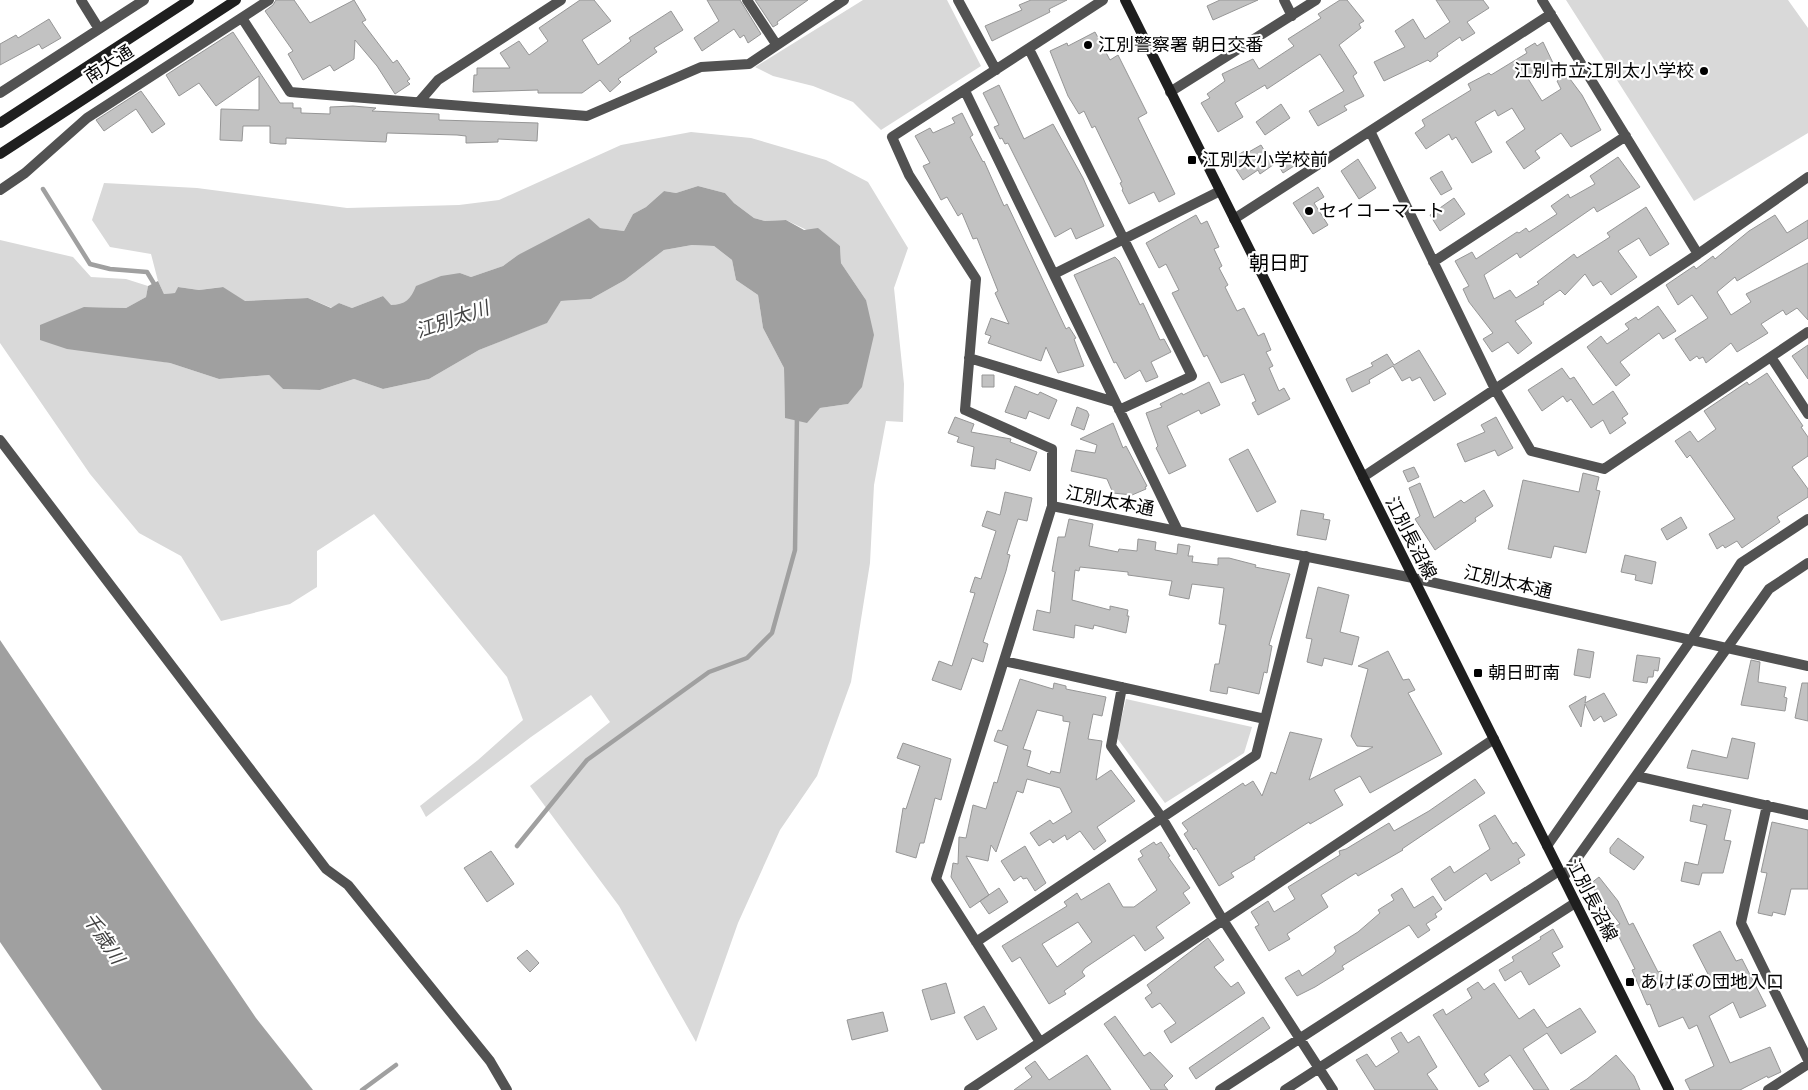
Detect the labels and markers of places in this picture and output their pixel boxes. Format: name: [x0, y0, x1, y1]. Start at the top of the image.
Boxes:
place label: 江別警察署 朝日交番: [1098, 32, 1264, 56]
marker: 江別警察署 朝日交番: [1082, 39, 1094, 51]
place label: 江別市立江別太小学校: [1514, 58, 1694, 82]
marker: 江別市立江別太小学校: [1698, 65, 1710, 77]
place label: 江別太小学校前: [1202, 147, 1328, 171]
marker: 江別太小学校前: [1186, 154, 1198, 166]
place label: セイコーマート: [1319, 198, 1445, 222]
marker: セイコーマート: [1303, 205, 1315, 217]
place label: 朝日町南: [1488, 660, 1560, 684]
marker: 朝日町南: [1472, 667, 1484, 679]
place label: あけぼの団地入口: [1640, 969, 1784, 993]
marker: あけぼの団地入口: [1624, 976, 1636, 988]

